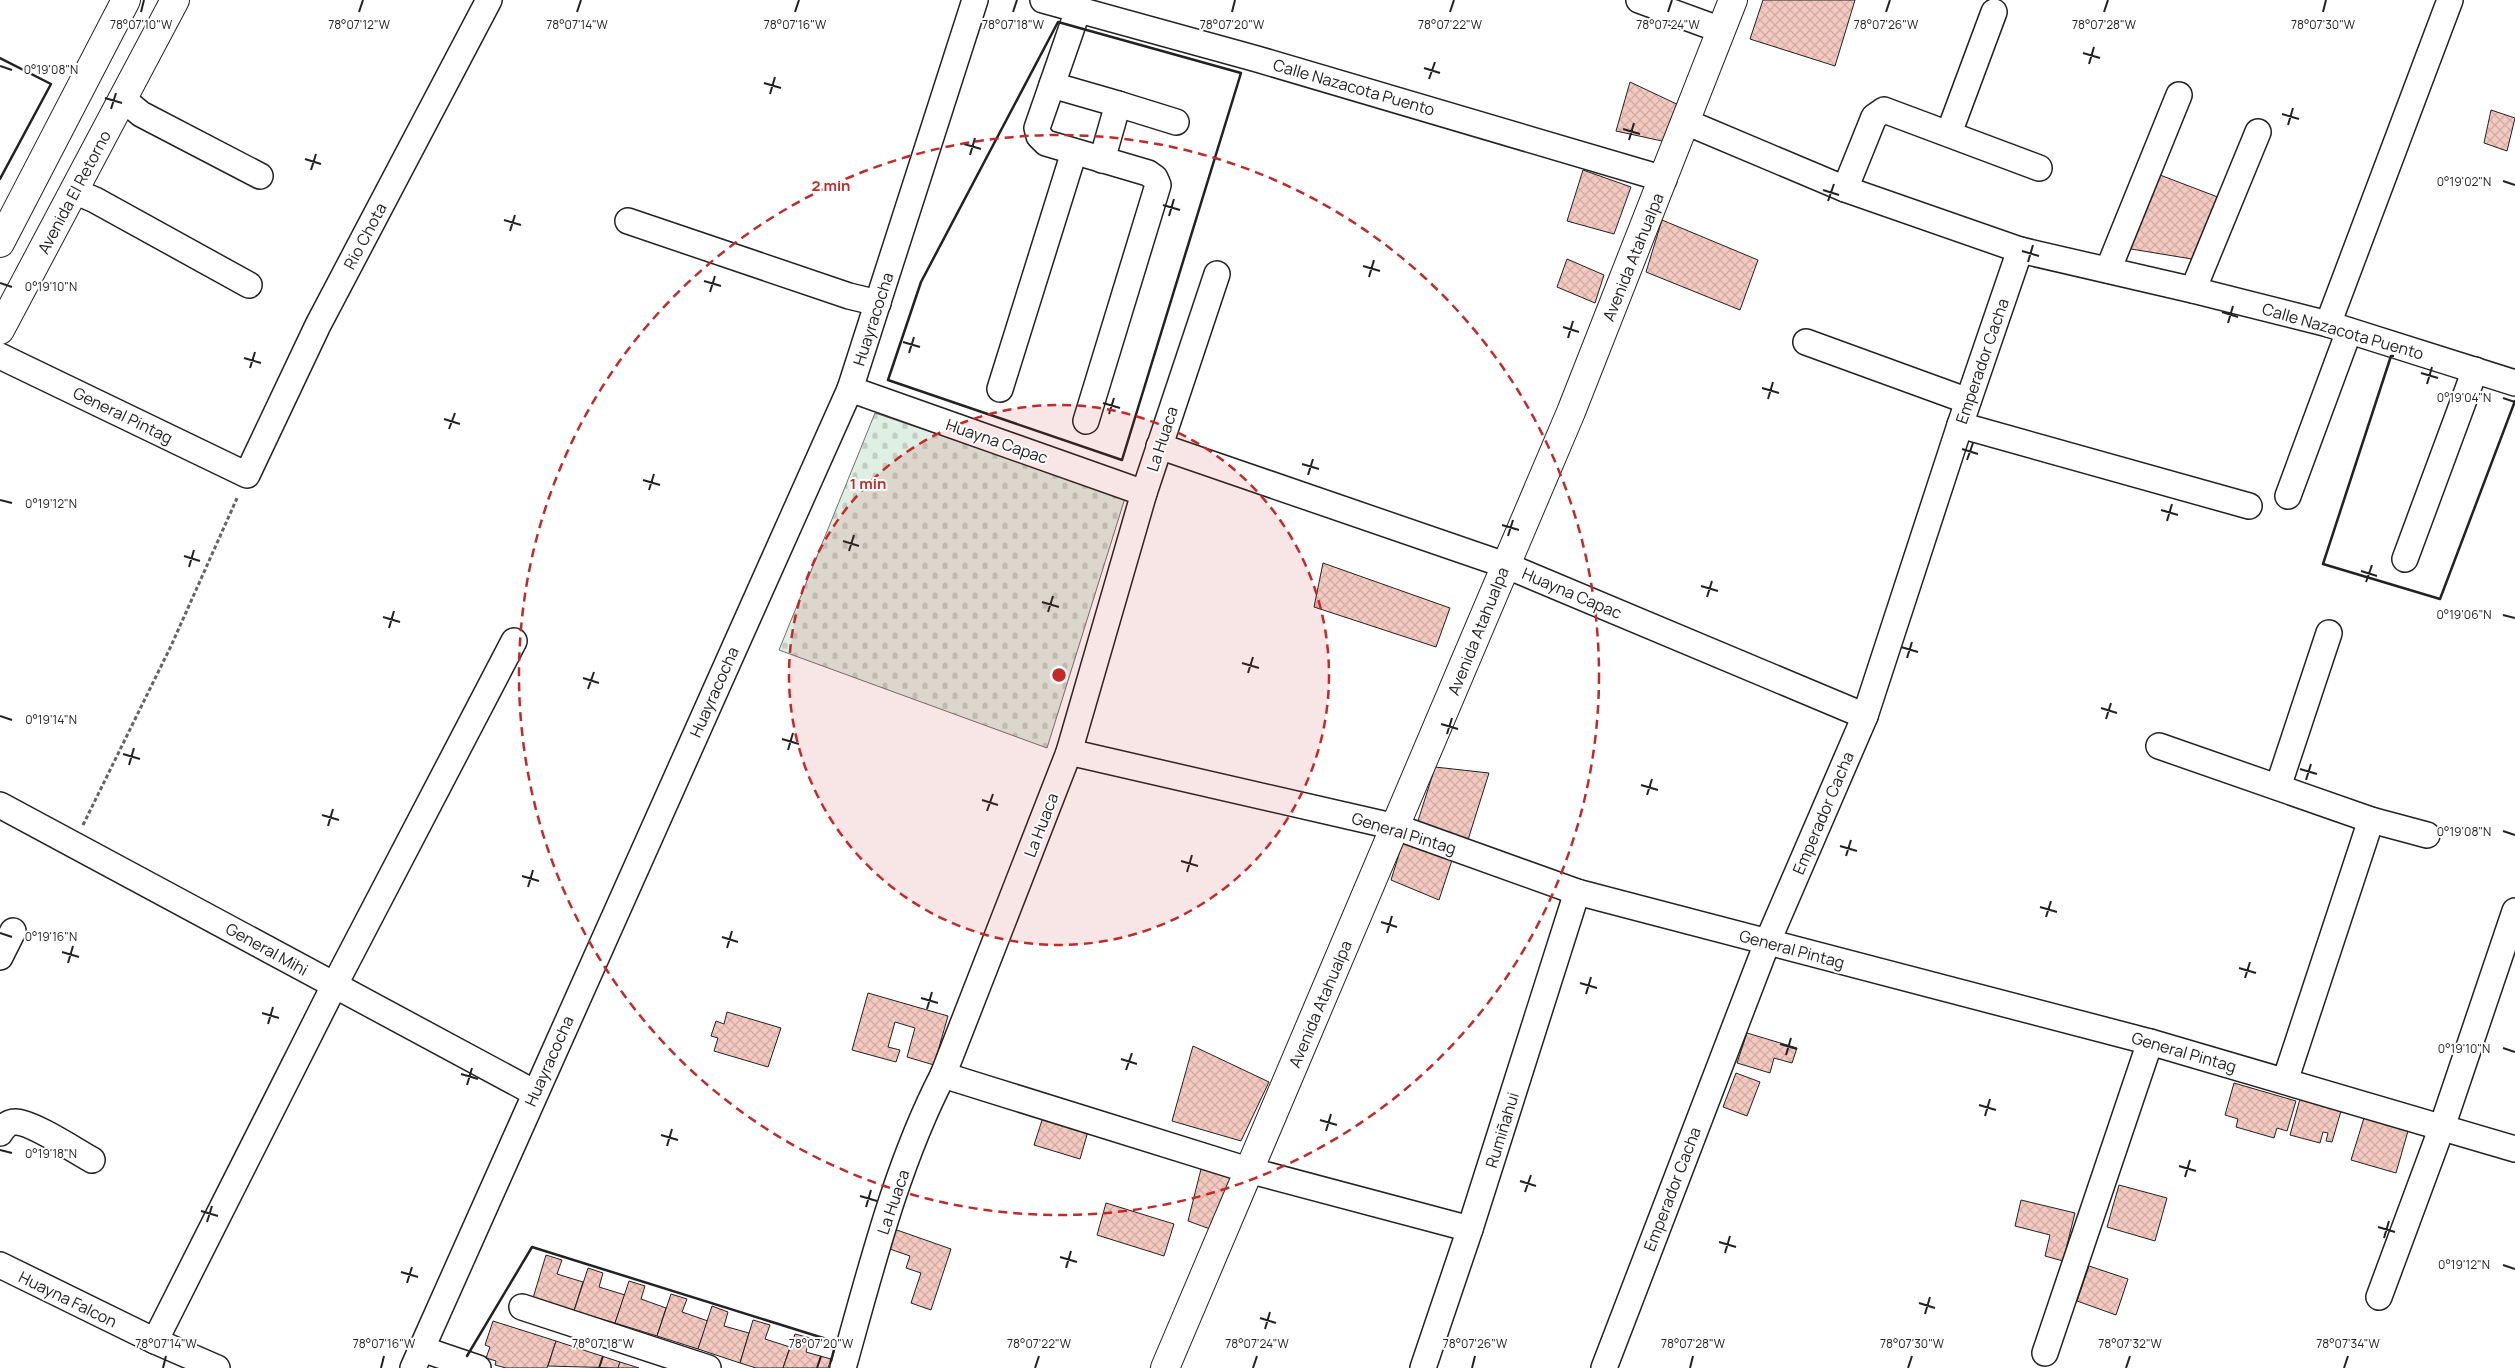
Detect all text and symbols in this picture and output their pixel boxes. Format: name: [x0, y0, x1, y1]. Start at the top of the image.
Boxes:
text: 78°07'10"W: [110, 16, 173, 33]
text: 78°07'12"W: [328, 16, 391, 33]
text: 78°07'14"W: [546, 16, 609, 33]
text: 78°07'16"W: [764, 16, 827, 33]
text: 78°07'18"W: [982, 16, 1045, 33]
text: 78°07'20"W: [1200, 16, 1265, 33]
text: 78°07'22"W: [1418, 16, 1483, 33]
text: 78°07'24"W: [1636, 16, 1701, 33]
text: 78°07'26"W: [1854, 16, 1919, 33]
text: 78°07'28"W: [2072, 16, 2137, 33]
text: 78°07'30"W: [2291, 16, 2356, 33]
street label: Calle Nazacota Puento: [1271, 53, 1437, 121]
text: 0°19'08"N: [24, 61, 78, 78]
street label: Avenida El Retorno: [32, 126, 116, 258]
text: 0°19'02"N: [2437, 173, 2491, 190]
text: 2 min: [811, 175, 851, 196]
street label: Avenida Atahualpa: [1597, 190, 1669, 324]
street label: Rio Chota: [338, 199, 392, 273]
street label: Huayracocha: [848, 269, 898, 369]
text: 0°19'10"N: [25, 278, 77, 295]
street label: Emperador Cacha: [1950, 295, 2014, 427]
street label: Calle Nazacota Puento: [2260, 297, 2426, 365]
street label: General Pintag: [70, 381, 176, 449]
text: 0°19'04"N: [2437, 389, 2491, 406]
street label: La Huaca: [1141, 404, 1183, 474]
street label: Huayna Capac: [943, 413, 1051, 469]
text: 1 min: [850, 473, 886, 494]
text: 0°19'12"N: [25, 495, 77, 512]
street label: Huayna Capac: [1519, 562, 1625, 624]
street label: Avenida Atahualpa: [1442, 564, 1514, 698]
text: 0°19'06"N: [2436, 606, 2492, 623]
street label: Huayracocha: [684, 643, 744, 741]
centre of rings: [1050, 666, 1068, 684]
text: 0°19'14"N: [25, 711, 77, 728]
street label: Emperador Cacha: [1787, 748, 1859, 878]
street label: La Huaca: [1019, 790, 1063, 860]
street label: General Pintag: [1349, 807, 1459, 859]
text: 0°19'08"N: [2437, 823, 2491, 840]
street label: General Mihi: [222, 917, 312, 981]
street label: General Pintag: [1737, 924, 1847, 974]
text: 0°19'16"N: [25, 928, 77, 945]
street label: Avenida Atahualpa: [1283, 937, 1357, 1071]
street label: Huayracocha: [519, 1012, 579, 1110]
street label: General Pintag: [2129, 1027, 2239, 1077]
text: 0°19'10"N: [2438, 1040, 2490, 1057]
street label: Rumiñahui: [1480, 1089, 1524, 1171]
street label: Emperador Cacha: [1638, 1124, 1706, 1254]
text: 0°19'18"N: [25, 1145, 77, 1162]
street label: La Huaca: [872, 1167, 914, 1237]
text: 0°19'12"N: [2438, 1256, 2490, 1273]
street label: Huayna Falcon: [15, 1266, 121, 1332]
text: 78°07'14"W: [135, 1335, 198, 1352]
text: 78°07'16"W: [353, 1335, 416, 1352]
text: 78°07'18"W: [572, 1335, 635, 1352]
text: 78°07'20"W: [789, 1335, 854, 1352]
text: 78°07'22"W: [1007, 1335, 1072, 1352]
text: 78°07'24"W: [1225, 1335, 1290, 1352]
text: 78°07'26"W: [1443, 1335, 1508, 1352]
text: 78°07'28"W: [1661, 1335, 1726, 1352]
text: 78°07'30"W: [1880, 1335, 1945, 1352]
text: 78°07'32"W: [2098, 1335, 2163, 1352]
text: 78°07'34"W: [2316, 1335, 2381, 1352]

